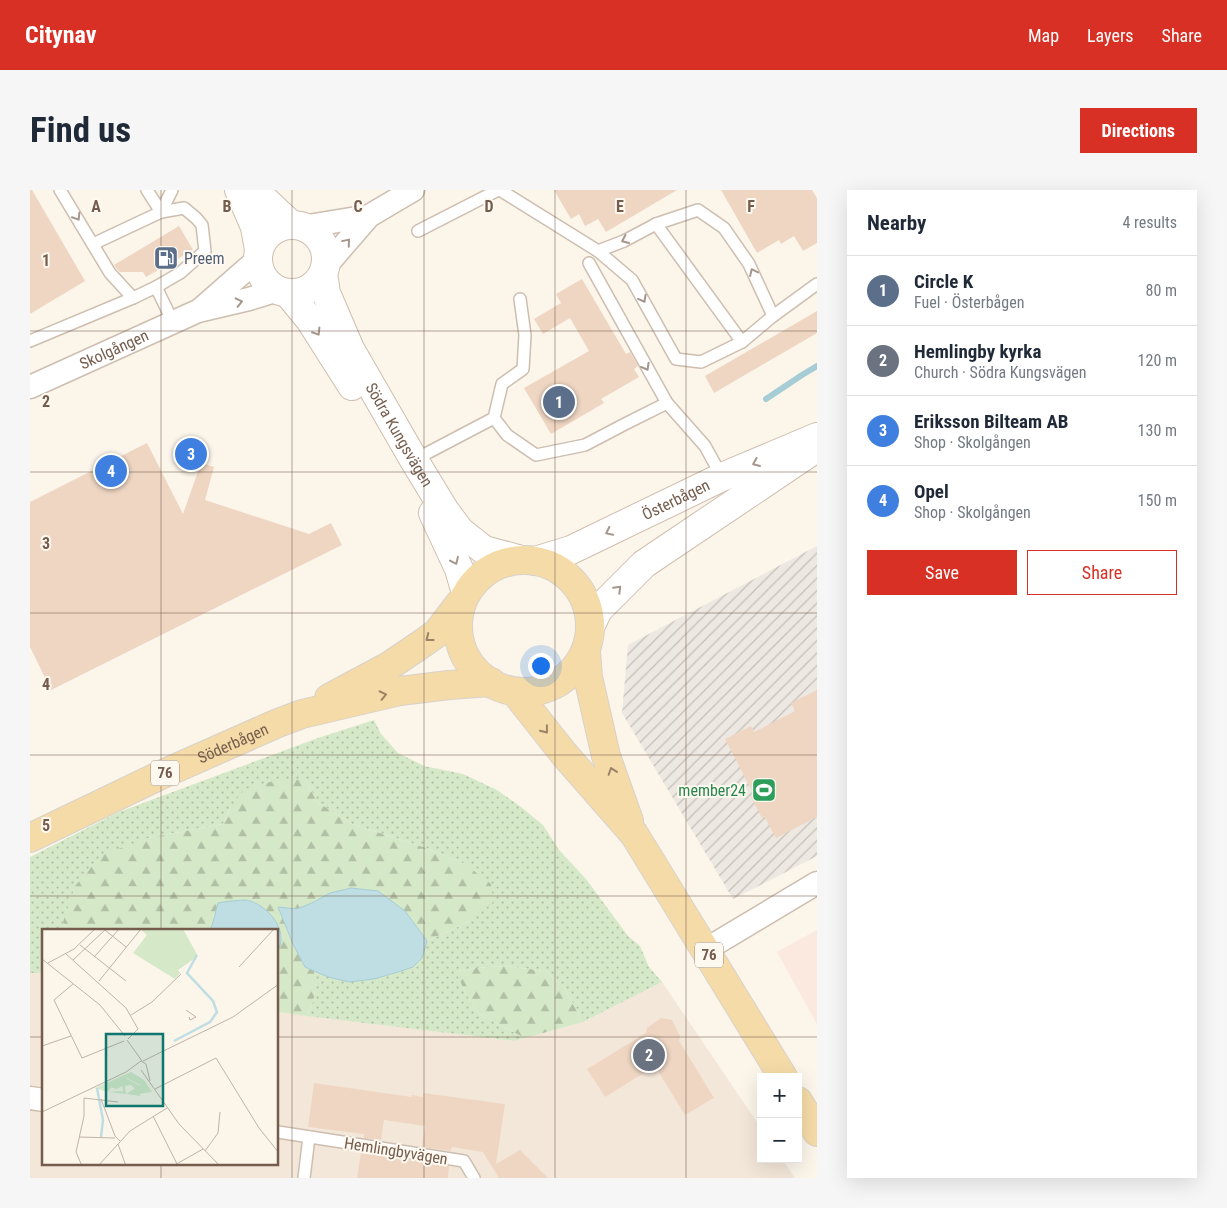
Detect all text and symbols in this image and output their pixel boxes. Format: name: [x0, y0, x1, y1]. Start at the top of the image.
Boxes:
text: Citynav: [25, 21, 96, 49]
text: Map: [1028, 25, 1059, 46]
text: Layers: [1087, 25, 1134, 46]
text: Share: [1162, 25, 1202, 46]
button: Directions: [1080, 108, 1197, 153]
text: Find us: [30, 110, 131, 151]
text: A: [91, 197, 101, 216]
text: B: [223, 197, 232, 216]
text: C: [353, 197, 363, 216]
text: D: [484, 197, 494, 216]
text: E: [616, 197, 624, 216]
text: F: [747, 197, 755, 216]
one-way arrow: [70, 211, 80, 220]
text: Nearby: [867, 211, 926, 235]
text: 4 results: [1122, 213, 1177, 232]
one-way arrow: [621, 233, 630, 244]
one-way arrow: [341, 238, 350, 247]
fuel station icon: Preem: [153, 245, 179, 271]
place label: Preem: [184, 249, 225, 268]
text: 1: [42, 251, 50, 270]
one-way arrow: [748, 268, 759, 277]
text: Circle K: [914, 270, 973, 293]
text: 1: [879, 281, 887, 300]
text: 80 m: [1145, 281, 1177, 300]
text: Fuel · Österbågen: [914, 293, 1024, 312]
one-way arrow: [636, 294, 646, 303]
one-way arrow: [234, 297, 243, 308]
street label: Skolgången: [76, 325, 151, 373]
one-way arrow: [311, 326, 320, 335]
text: Hemlingby kyrka: [914, 340, 1041, 363]
text: 2: [879, 351, 887, 370]
text: 120 m: [1138, 351, 1177, 370]
one-way arrow: [640, 361, 650, 370]
text: Church · Södra Kungsvägen: [914, 363, 1087, 382]
street label: Södra Kungsvägen: [362, 379, 437, 490]
pin: 1: [543, 383, 575, 421]
text: 2: [42, 392, 50, 411]
text: Eriksson Bilteam AB: [914, 410, 1069, 433]
text: 3: [879, 421, 887, 440]
text: 130 m: [1138, 421, 1177, 440]
text: Shop · Skolgången: [914, 433, 1031, 452]
pin: 3: [175, 435, 207, 473]
pin: 4: [95, 452, 127, 490]
one-way arrow: [752, 456, 761, 467]
street label: Österbågen: [639, 475, 713, 524]
text: Opel: [914, 480, 949, 503]
text: 4: [879, 491, 887, 510]
text: 150 m: [1138, 491, 1177, 510]
text: Shop · Skolgången: [914, 503, 1031, 522]
one-way arrow: [605, 526, 614, 536]
text: 3: [42, 534, 50, 553]
button: Save: [867, 550, 1017, 595]
button: Share: [1027, 550, 1177, 595]
one-way arrow: [449, 555, 459, 564]
one-way arrow: [613, 586, 622, 595]
one-way arrow: [426, 633, 435, 641]
your location: [528, 653, 554, 679]
text: 4: [42, 675, 50, 694]
one-way arrow: [379, 690, 388, 701]
street label: Söderbågen: [195, 719, 271, 767]
one-way arrow: [539, 724, 548, 734]
road number: 76: [151, 760, 179, 786]
one-way arrow: [608, 768, 618, 776]
sports icon: member24: [751, 777, 777, 803]
place label: member24: [678, 781, 746, 800]
text: 5: [42, 816, 50, 835]
inset map: [42, 929, 279, 1166]
road number: 76: [695, 942, 723, 968]
pin: 2: [633, 1036, 665, 1074]
map controls: [757, 1073, 802, 1163]
button: +: [757, 1073, 802, 1118]
button: −: [757, 1118, 802, 1163]
street label: Hemlingbyvägen: [343, 1133, 449, 1169]

